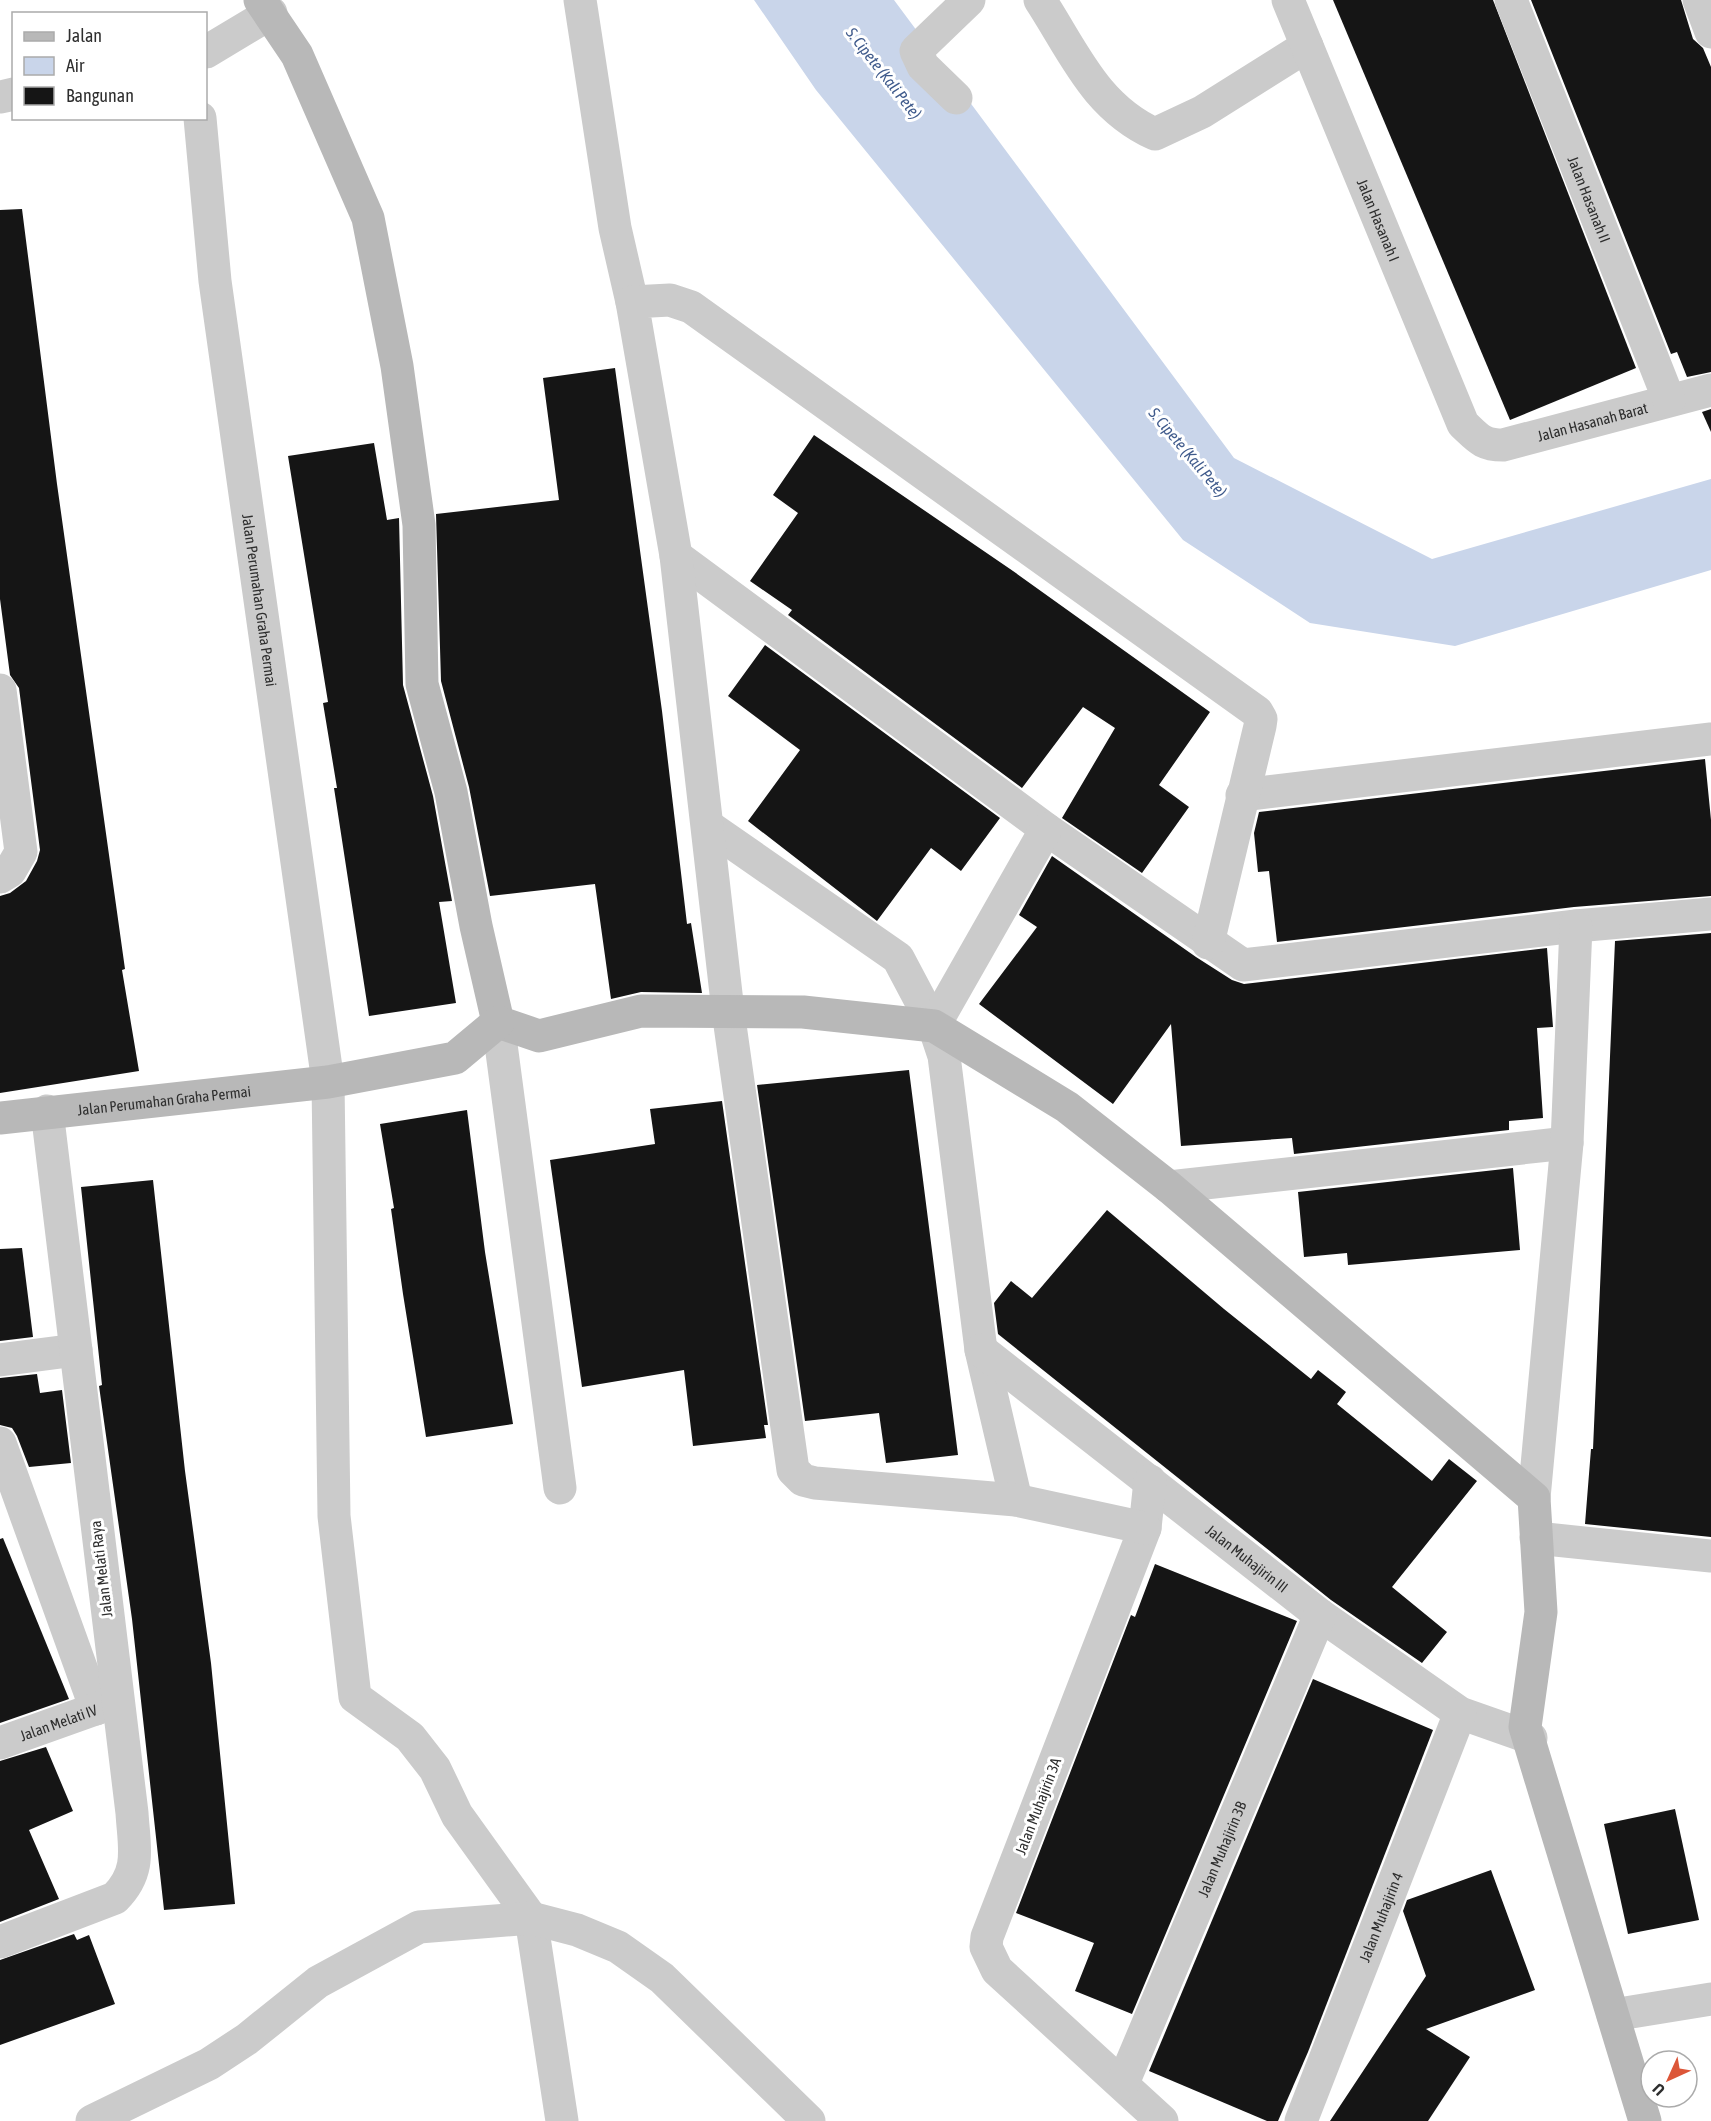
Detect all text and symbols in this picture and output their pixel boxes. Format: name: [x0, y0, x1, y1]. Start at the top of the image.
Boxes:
legend: [12, 12, 207, 120]
water label: S. Cipete (Kali Pete): [841, 23, 925, 123]
text: Jalan: [66, 25, 102, 46]
text: Air: [66, 55, 85, 76]
text: Bangunan: [66, 85, 134, 106]
street label: Jalan Hasanah II: [1565, 153, 1614, 245]
street label: Jalan Hasanah I: [1354, 176, 1403, 264]
street label: Jalan Hasanah Barat: [1535, 399, 1649, 444]
water label: S. Cipete (Kali Pete): [1144, 403, 1231, 501]
street label: Jalan Perumahan Graha Permai: [239, 513, 281, 688]
street label: Jalan Perumahan Graha Permai: [76, 1082, 252, 1118]
street label: Jalan Melati Raya: [87, 1520, 115, 1618]
street label: Jalan Muhajirin III: [1203, 1521, 1292, 1595]
street label: Jalan Melati IV: [17, 1700, 100, 1744]
street label: Jalan Muhajirin 3A: [1012, 1755, 1064, 1857]
street label: Jalan Muhajirin 3B: [1194, 1799, 1249, 1899]
street label: Jalan Muhajirin 4: [1355, 1870, 1406, 1964]
north arrow: [1639, 2049, 1699, 2109]
text: U: [1649, 2080, 1668, 2099]

